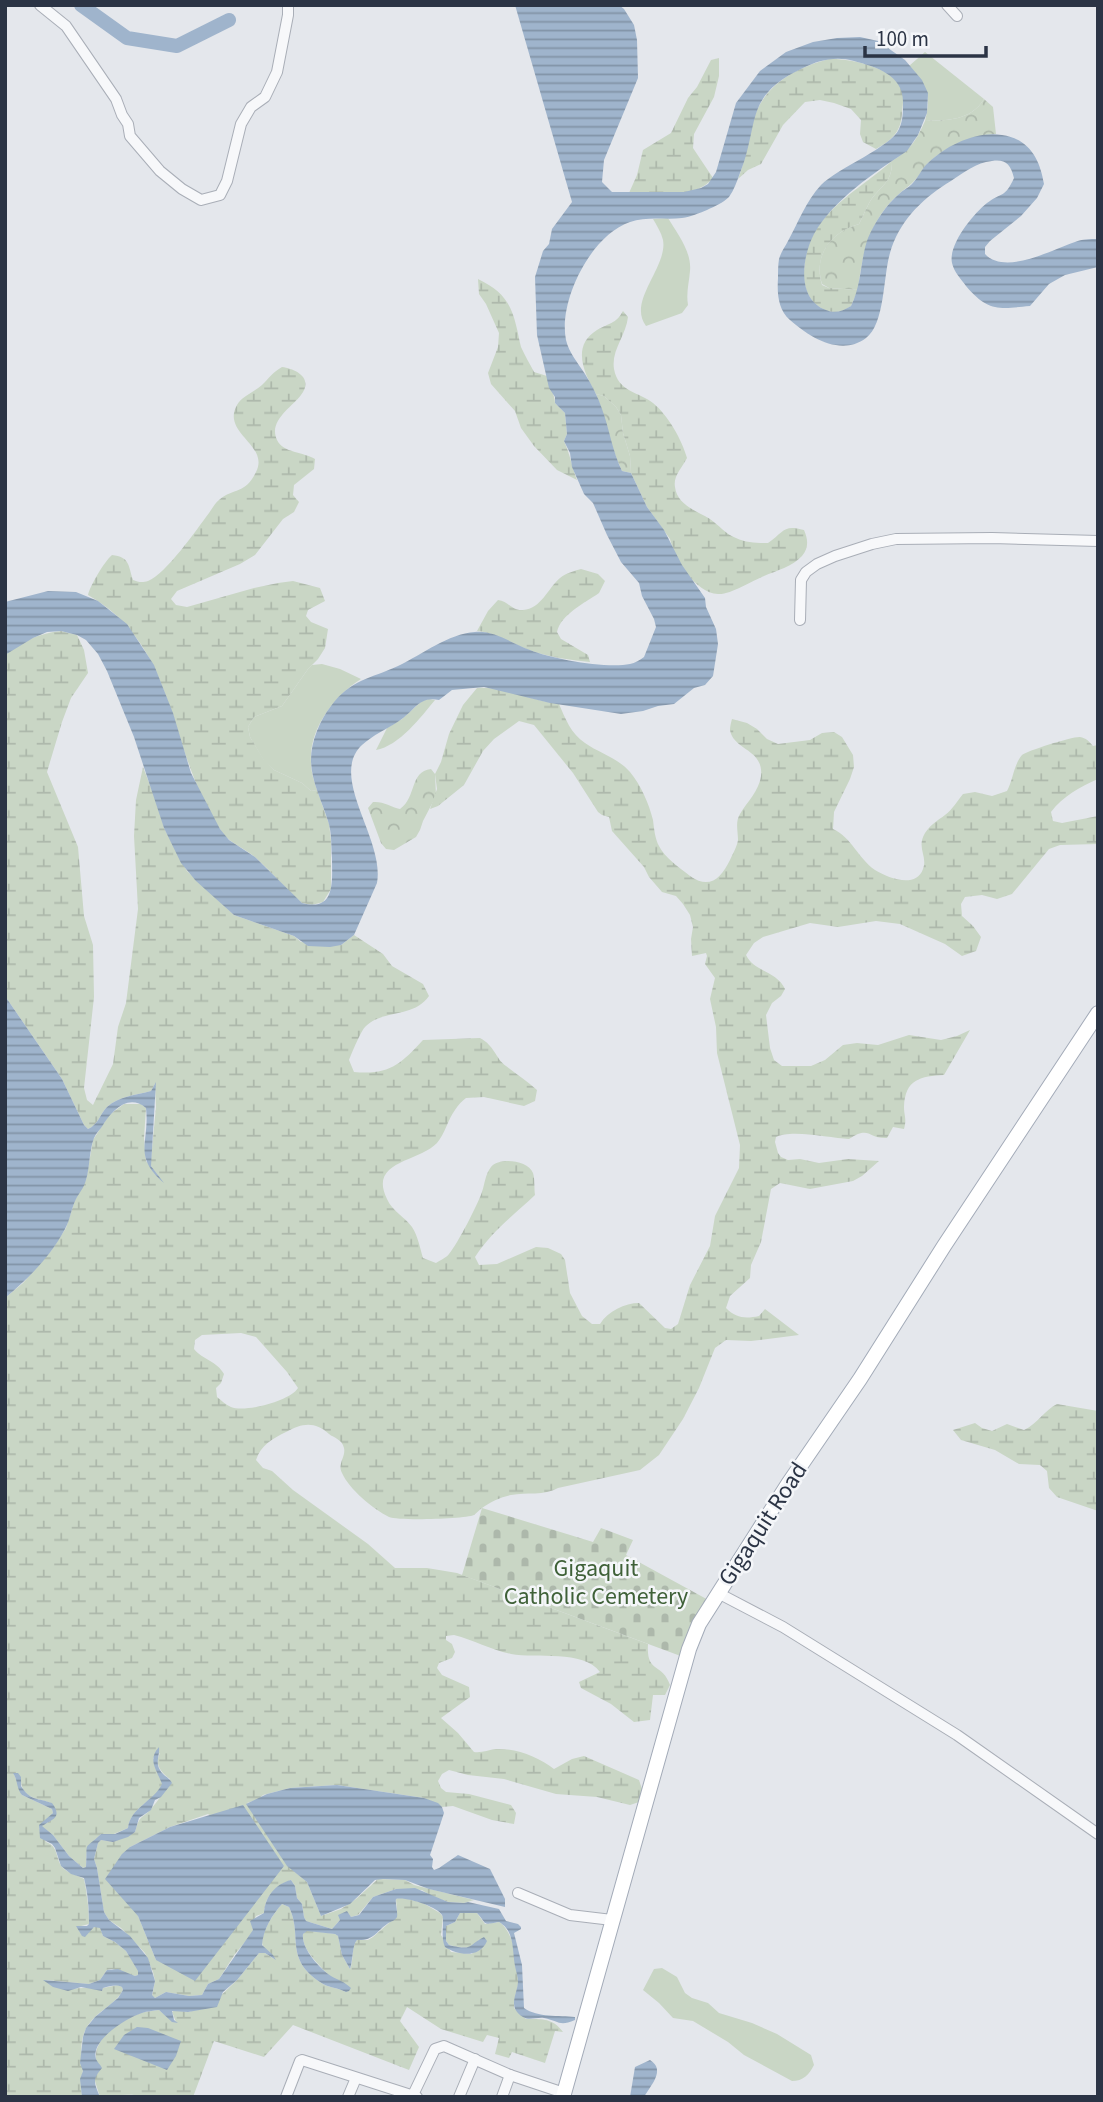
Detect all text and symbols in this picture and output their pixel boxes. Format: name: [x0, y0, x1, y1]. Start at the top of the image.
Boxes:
scale bar: [865, 14, 986, 58]
text: 100 m: [876, 24, 929, 54]
street label: Gigaquit Road: [710, 1455, 816, 1593]
park label: Gigaquit Catholic Cemetery: [504, 1551, 688, 1614]

